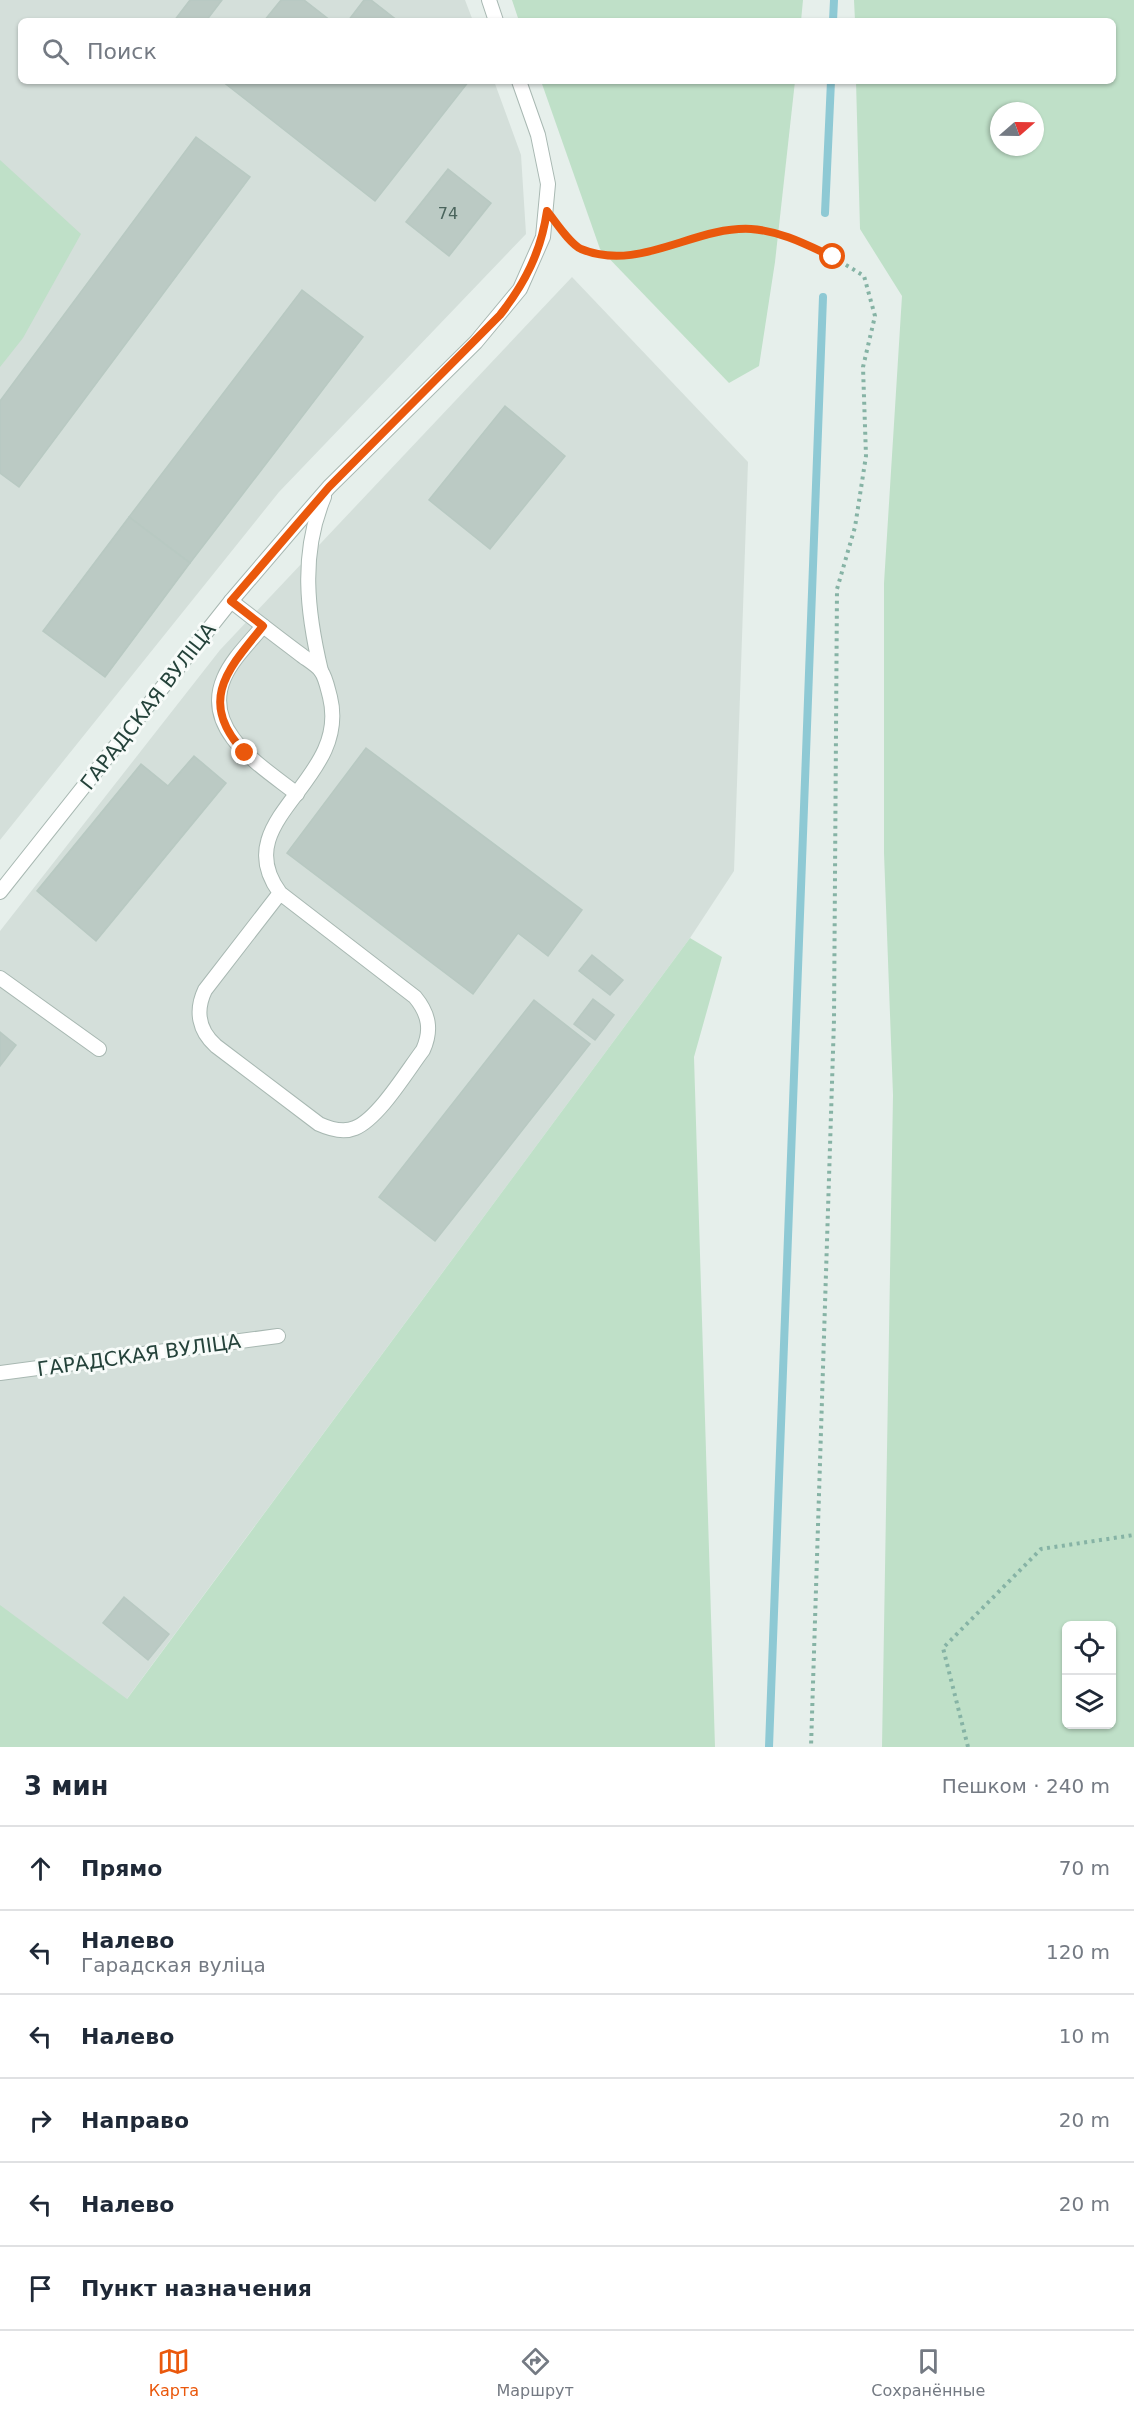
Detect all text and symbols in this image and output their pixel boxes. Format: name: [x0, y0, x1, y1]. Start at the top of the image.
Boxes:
search box: [18, 18, 1116, 84]
icon: search: [39, 35, 72, 68]
text: Поиск: [87, 39, 157, 64]
north arrow: [990, 102, 1044, 156]
house number: 74: [438, 204, 458, 223]
route start: [819, 243, 845, 269]
street label: ГАРАДСКАЯ ВУЛІЦА: [75, 617, 221, 794]
route end: [231, 739, 257, 765]
street label: ГАРАДСКАЯ ВУЛІЦА: [36, 1329, 243, 1381]
map controls: [1062, 1621, 1116, 1729]
button: locate: [1062, 1621, 1116, 1675]
button: layers: [1062, 1675, 1116, 1729]
text: 3 мин: [24, 1771, 109, 1801]
text: Пешком · 240 m: [942, 1774, 1110, 1798]
icon: ahead: [24, 1852, 57, 1885]
text: Прямо: [81, 1856, 162, 1881]
text: 70 m: [1059, 1856, 1110, 1880]
text: Налево: [81, 1928, 174, 1953]
icon: left: [24, 1936, 57, 1969]
text: 120 m: [1046, 1940, 1110, 1964]
text: Гарадская вуліца: [81, 1953, 266, 1977]
icon: left: [24, 2020, 57, 2053]
text: Налево: [81, 2024, 174, 2049]
text: 10 m: [1059, 2024, 1110, 2048]
icon: right: [24, 2104, 57, 2137]
text: Направо: [81, 2108, 189, 2133]
text: 20 m: [1059, 2108, 1110, 2132]
icon: left: [24, 2188, 57, 2221]
text: Налево: [81, 2192, 174, 2217]
text: 20 m: [1059, 2192, 1110, 2216]
icon: arrive: [24, 2272, 57, 2305]
text: Пункт назначения: [81, 2276, 312, 2301]
tab: Карта: [149, 2345, 199, 2400]
tab: Маршрут: [496, 2345, 574, 2400]
tab: Сохранённые: [871, 2345, 985, 2400]

